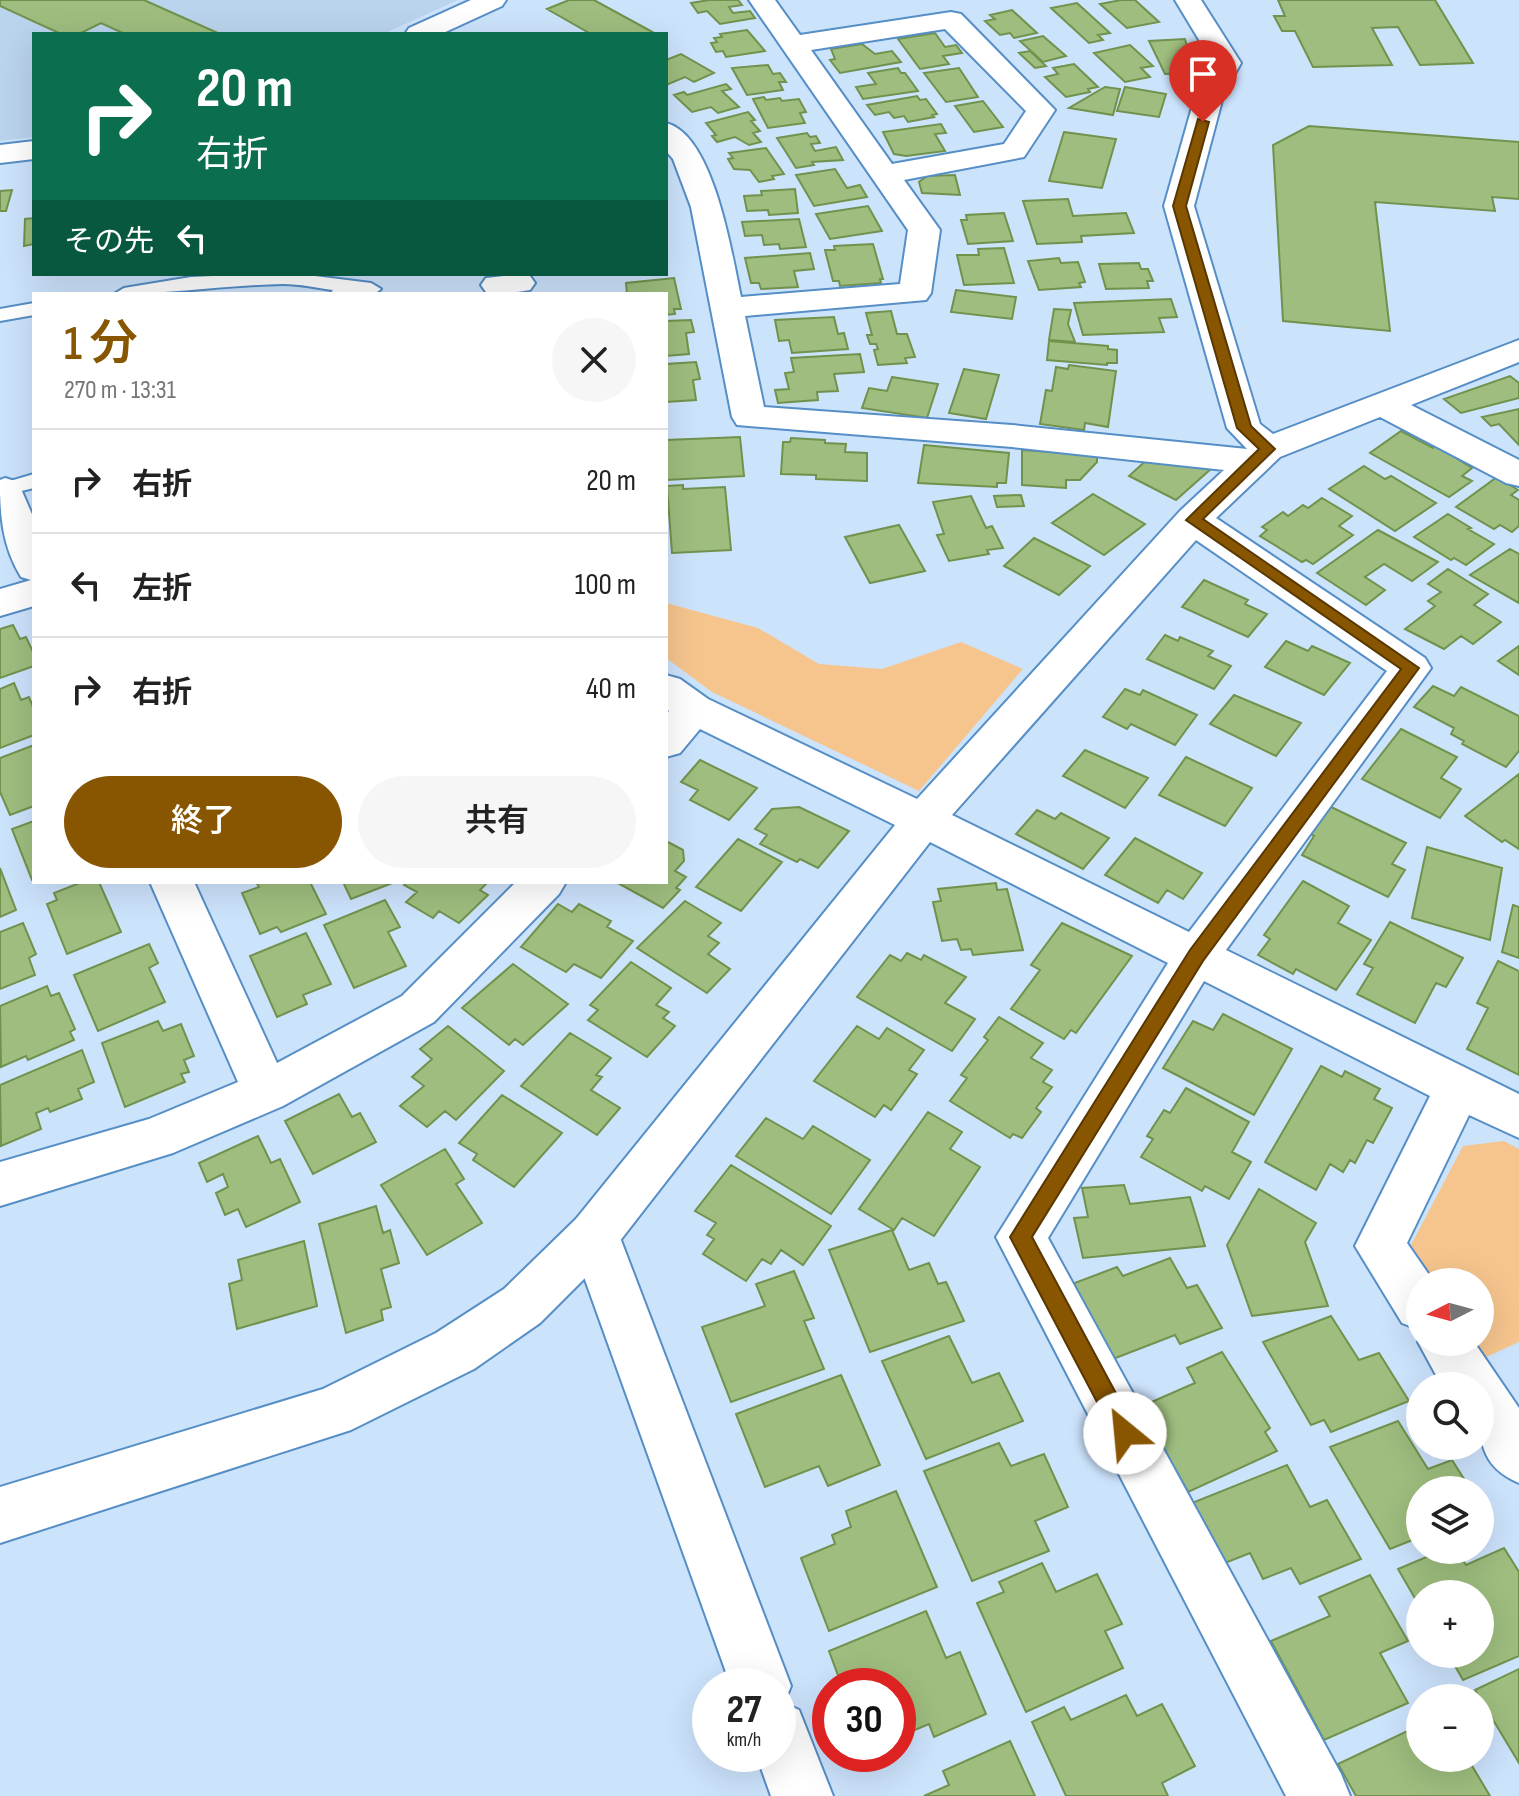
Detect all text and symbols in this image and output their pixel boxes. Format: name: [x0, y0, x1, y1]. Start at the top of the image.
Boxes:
pin: [1169, 40, 1237, 122]
icon: arrive: [1181, 52, 1225, 96]
text: 20 m: [196, 56, 293, 123]
icon: right: [64, 64, 168, 168]
text: 右折: [196, 134, 268, 177]
icon: left: [170, 216, 214, 260]
text: その先: [64, 224, 154, 260]
text: 1 分: [64, 316, 138, 373]
button: close: [552, 318, 636, 402]
text: 270 m · 13:31: [64, 375, 176, 406]
icon: right: [64, 459, 108, 503]
text: 20 m: [586, 463, 636, 499]
text: 右折: [132, 467, 192, 503]
icon: left: [64, 563, 108, 607]
text: 100 m: [575, 567, 636, 603]
text: 左折: [132, 571, 192, 607]
icon: right: [64, 667, 108, 711]
text: 40 m: [586, 671, 636, 707]
text: 右折: [132, 675, 192, 711]
button: 終了: [64, 776, 342, 868]
button: 共有: [358, 776, 636, 868]
north arrow: [1406, 1268, 1494, 1356]
map controls: [1406, 1268, 1494, 1772]
button: search: [1406, 1372, 1494, 1460]
position arrow: [1083, 1391, 1167, 1475]
button: layers: [1406, 1476, 1494, 1564]
button: +: [1406, 1580, 1494, 1668]
speed limit sign: 30: [812, 1668, 916, 1772]
button: −: [1406, 1684, 1494, 1772]
text: 27: [727, 1686, 761, 1734]
text: km/h: [727, 1728, 761, 1752]

